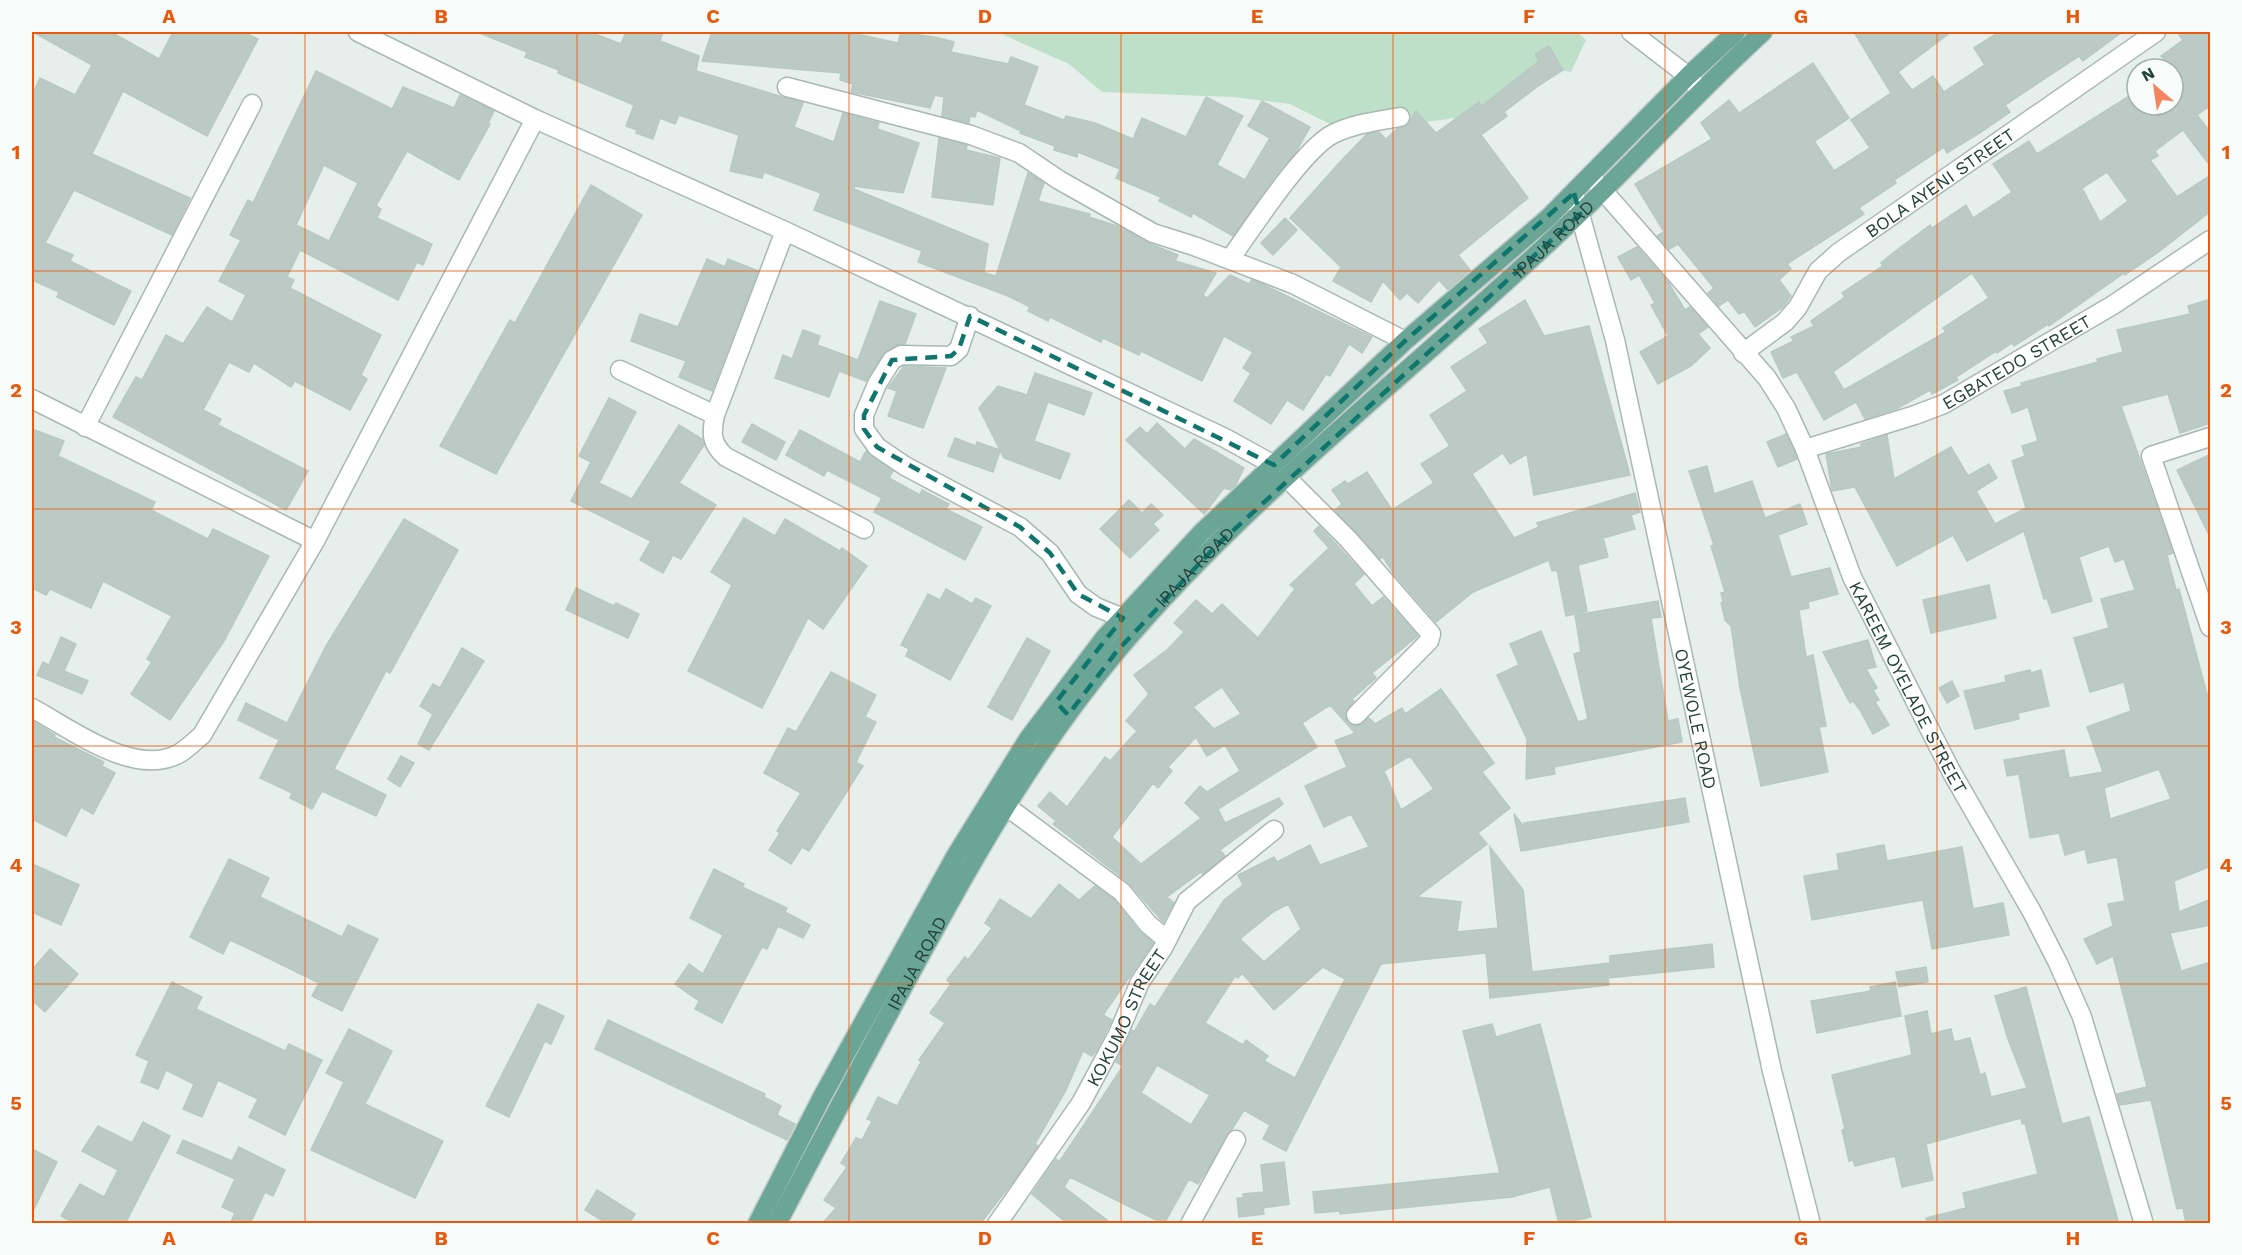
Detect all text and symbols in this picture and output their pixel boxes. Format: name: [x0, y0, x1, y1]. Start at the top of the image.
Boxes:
text: A: [162, 4, 176, 28]
text: B: [434, 4, 448, 28]
text: C: [706, 4, 720, 28]
text: D: [978, 4, 992, 28]
text: E: [1251, 4, 1263, 28]
text: F: [1523, 4, 1535, 28]
text: G: [1794, 4, 1808, 28]
text: H: [2066, 4, 2080, 28]
north arrow: [2125, 57, 2185, 117]
text: N: [2138, 63, 2158, 86]
street label: BOLA AYENI STREET: [1861, 123, 2019, 241]
text: 1: [12, 140, 20, 164]
text: 1: [2222, 140, 2230, 164]
street label: IPAJA ROAD: [1508, 195, 1598, 282]
street label: EGBATEDO STREET: [1938, 310, 2095, 413]
text: 2: [10, 378, 22, 402]
text: 2: [2220, 378, 2232, 402]
street label: IPAJA ROAD: [1150, 522, 1238, 611]
street label: KAREEM OYELADE STREET: [1845, 578, 1972, 797]
text: 3: [10, 615, 22, 639]
text: 3: [2220, 615, 2232, 639]
street label: OYEWOLE ROAD: [1671, 646, 1722, 791]
text: 4: [10, 853, 23, 877]
text: 4: [2220, 853, 2233, 877]
street label: IPAJA ROAD: [882, 912, 951, 1014]
street label: KOKUMO STREET: [1082, 945, 1170, 1090]
text: 5: [10, 1091, 22, 1115]
text: 5: [2220, 1091, 2232, 1115]
text: A: [162, 1226, 176, 1250]
text: B: [434, 1226, 448, 1250]
text: C: [706, 1226, 720, 1250]
text: D: [978, 1226, 992, 1250]
text: E: [1251, 1226, 1263, 1250]
text: F: [1523, 1226, 1535, 1250]
text: G: [1794, 1226, 1808, 1250]
text: H: [2066, 1226, 2080, 1250]

